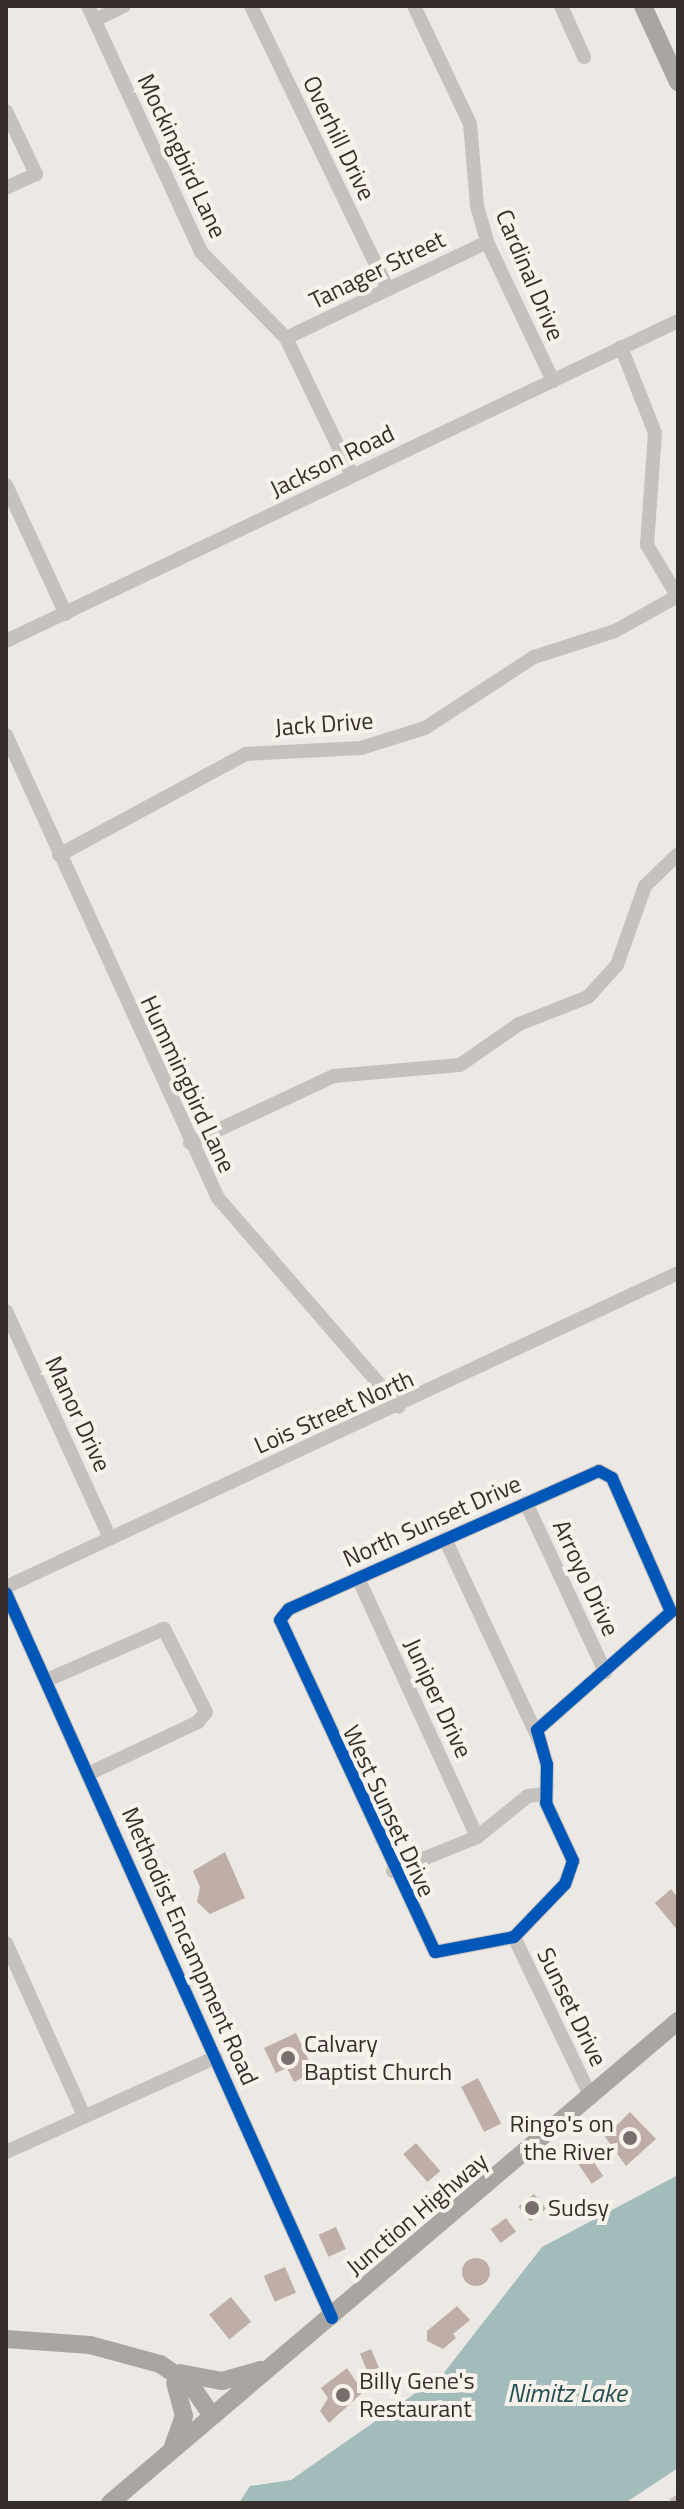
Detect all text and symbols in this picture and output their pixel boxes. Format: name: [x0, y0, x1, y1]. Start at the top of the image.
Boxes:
street label: Mockingbird Lane: [131, 69, 233, 243]
street label: Overhill Drive: [297, 71, 381, 205]
street label: Cardinal Drive: [490, 205, 570, 345]
street label: Tanager Street: [304, 225, 450, 315]
street label: Jackson Road: [265, 418, 399, 504]
street label: Jack Drive: [274, 706, 374, 742]
street label: Hummingbird Lane: [134, 991, 242, 1177]
street label: Manor Drive: [39, 1352, 117, 1476]
street label: Lois Street North: [250, 1364, 418, 1460]
street label: North Sunset Drive: [339, 1469, 525, 1573]
street label: Arroyo Drive: [547, 1515, 625, 1641]
street label: Juniper Drive: [398, 1634, 478, 1762]
street label: West Sunset Drive: [337, 1721, 441, 1901]
street label: Methodist Encampment Road: [116, 1803, 264, 2089]
street label: Sunset Drive: [531, 1943, 613, 2071]
place label: Calvary Baptist Church: [304, 2030, 452, 2086]
marker: Calvary Baptist Church: [279, 2049, 297, 2067]
place label: Ringo's on the River: [510, 2110, 614, 2166]
marker: Ringo's on the River: [621, 2129, 639, 2147]
street label: Junction Highway: [340, 2146, 494, 2282]
place label: Sudsy: [548, 2194, 609, 2222]
marker: Sudsy: [523, 2199, 541, 2217]
place label: Billy Gene's Restaurant: [359, 2367, 475, 2423]
water label: Nimitz Lake: [507, 2377, 627, 2409]
marker: Billy Gene's Restaurant: [334, 2386, 352, 2404]

